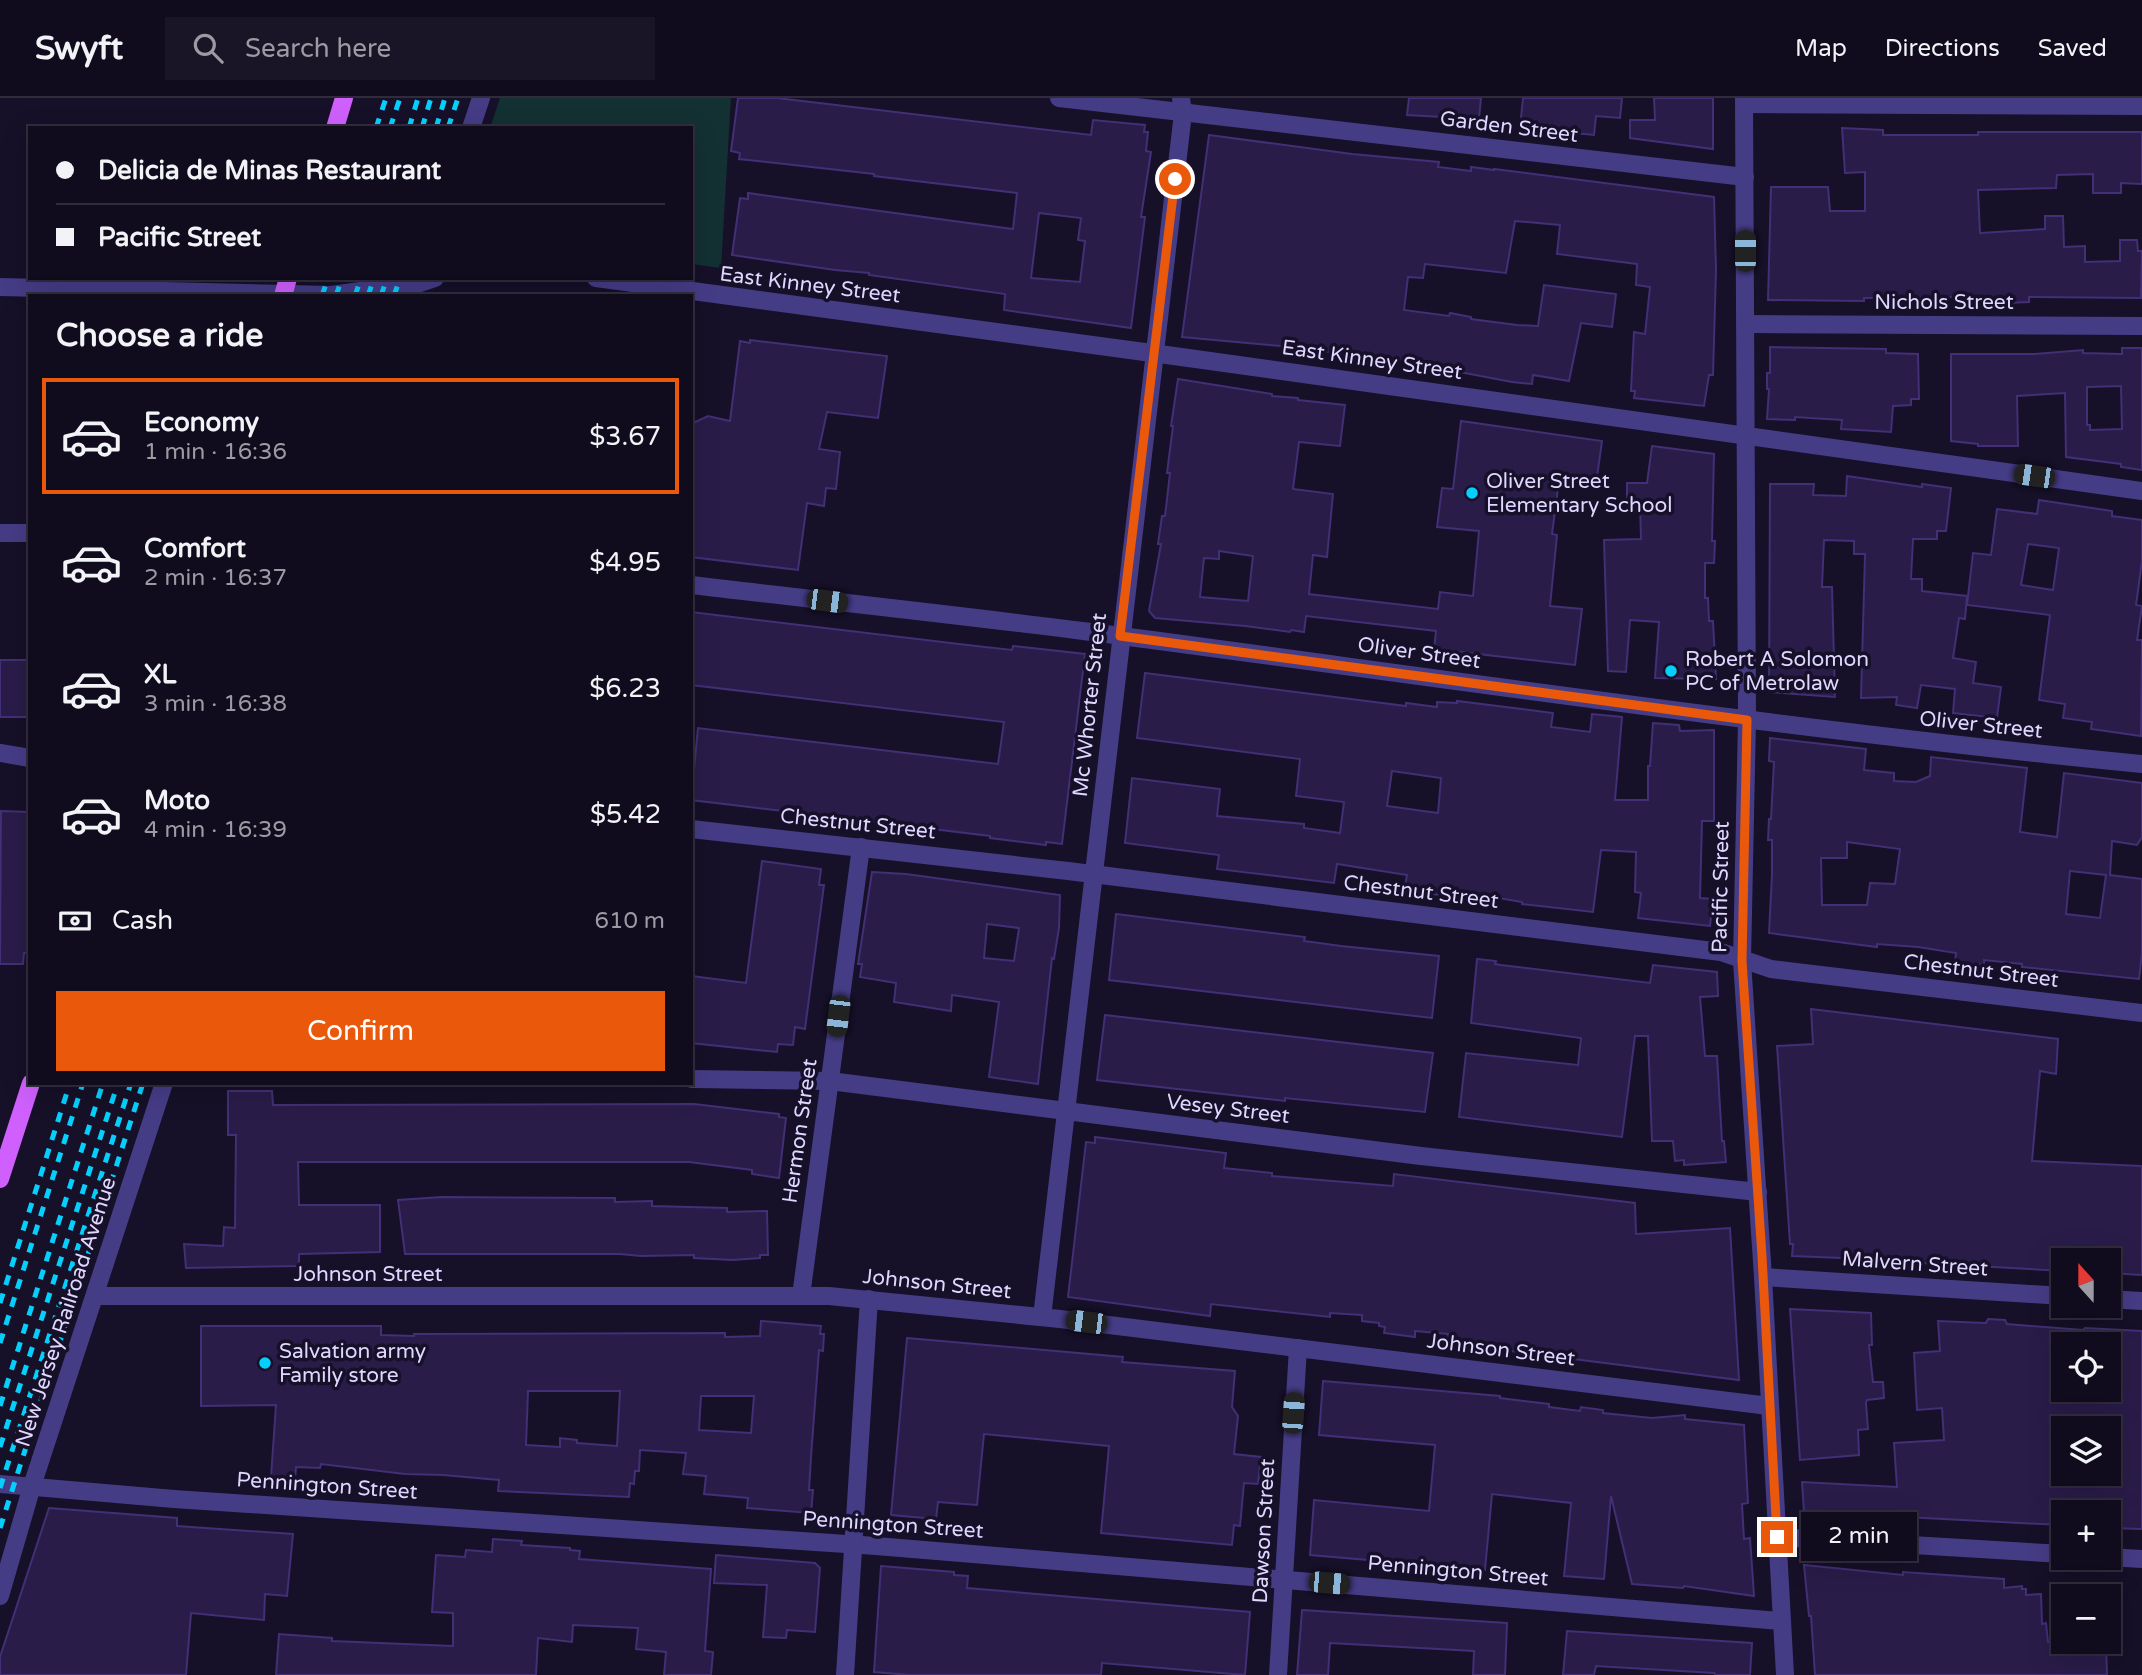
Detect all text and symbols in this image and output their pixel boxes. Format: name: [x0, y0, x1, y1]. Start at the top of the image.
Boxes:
search box: [165, 17, 655, 80]
text: Swyft: [35, 29, 123, 68]
icon: search: [189, 29, 227, 67]
text: Search here: [245, 33, 391, 64]
text: Map: [1795, 34, 1847, 63]
text: Directions: [1885, 34, 2000, 63]
text: Saved: [2038, 34, 2107, 63]
street label: Garden Street: [1439, 106, 1579, 148]
text: Delicia de Minas Restaurant: [98, 155, 441, 186]
route start: [1159, 163, 1191, 195]
text: Pacific Street: [98, 222, 261, 253]
car: [1735, 230, 1756, 272]
street label: East Kinney Street: [718, 262, 902, 308]
street label: Nichols Street: [1874, 290, 2014, 315]
text: Choose a ride: [56, 317, 263, 355]
street label: East Kinney Street: [1280, 335, 1464, 385]
icon: car: [60, 405, 123, 468]
text: Economy: [144, 407, 259, 438]
text: $3.67: [589, 421, 661, 452]
text: 1 min · 16:36: [144, 438, 287, 466]
car: [2012, 463, 2057, 489]
place label: Oliver Street Elementary School: [1486, 469, 1673, 518]
marker: Oliver Street Elementary School: [1464, 485, 1480, 501]
icon: car: [60, 531, 123, 594]
text: Comfort: [144, 533, 246, 564]
text: $4.95: [589, 547, 661, 578]
text: 2 min · 16:37: [144, 564, 287, 592]
car: [805, 588, 850, 614]
street label: Mc Whorter Street: [1068, 612, 1112, 798]
street label: Oliver Street: [1356, 632, 1482, 674]
place label: Robert A Solomon PC of Metrolaw: [1685, 647, 1869, 696]
icon: car: [60, 657, 123, 720]
text: XL: [144, 659, 176, 690]
marker: Robert A Solomon PC of Metrolaw: [1663, 663, 1679, 679]
text: $6.23: [589, 673, 661, 704]
text: 3 min · 16:38: [144, 690, 287, 718]
street label: Oliver Street: [1918, 706, 2044, 744]
icon: car: [60, 783, 123, 846]
text: Moto: [144, 785, 210, 816]
text: $5.42: [590, 799, 661, 830]
street label: Chestnut Street: [779, 803, 937, 845]
text: 4 min · 16:39: [144, 816, 287, 844]
street label: Pacific Street: [1707, 821, 1735, 953]
street label: Chestnut Street: [1342, 870, 1500, 914]
icon: cash: [56, 902, 94, 940]
text: Cash: [112, 905, 173, 936]
text: 610 m: [595, 907, 665, 935]
street label: Chestnut Street: [1902, 949, 2060, 993]
button: Confirm: [56, 991, 665, 1071]
car: [826, 994, 851, 1038]
street label: Hermon Street: [777, 1057, 823, 1205]
street label: Vesey Street: [1165, 1089, 1291, 1129]
street label: New Jersey Railroad Avenue: [11, 1174, 122, 1450]
street label: Malvern Street: [1841, 1246, 1989, 1282]
north arrow: [2051, 1248, 2121, 1318]
map controls: [2051, 1248, 2121, 1654]
street label: Johnson Street: [293, 1262, 443, 1287]
street label: Johnson Street: [861, 1264, 1013, 1304]
car: [1064, 1309, 1109, 1335]
street label: Johnson Street: [1425, 1328, 1577, 1372]
button: locate: [2051, 1332, 2121, 1402]
place label: Salvation army Family store: [279, 1339, 426, 1388]
marker: Salvation army Family store: [257, 1355, 273, 1371]
car: [1282, 1391, 1305, 1435]
button: layers: [2051, 1416, 2121, 1486]
street label: Dawson Street: [1248, 1458, 1280, 1604]
street label: Pennington Street: [236, 1467, 418, 1505]
button: +: [2051, 1500, 2121, 1570]
street label: Pennington Street: [802, 1506, 984, 1544]
callout: 2 min: [1802, 1512, 1917, 1562]
route end: [1761, 1521, 1793, 1553]
text: 2 min: [1828, 1522, 1890, 1550]
street label: Pennington Street: [1367, 1551, 1549, 1591]
car: [1308, 1571, 1351, 1595]
button: −: [2051, 1584, 2121, 1654]

